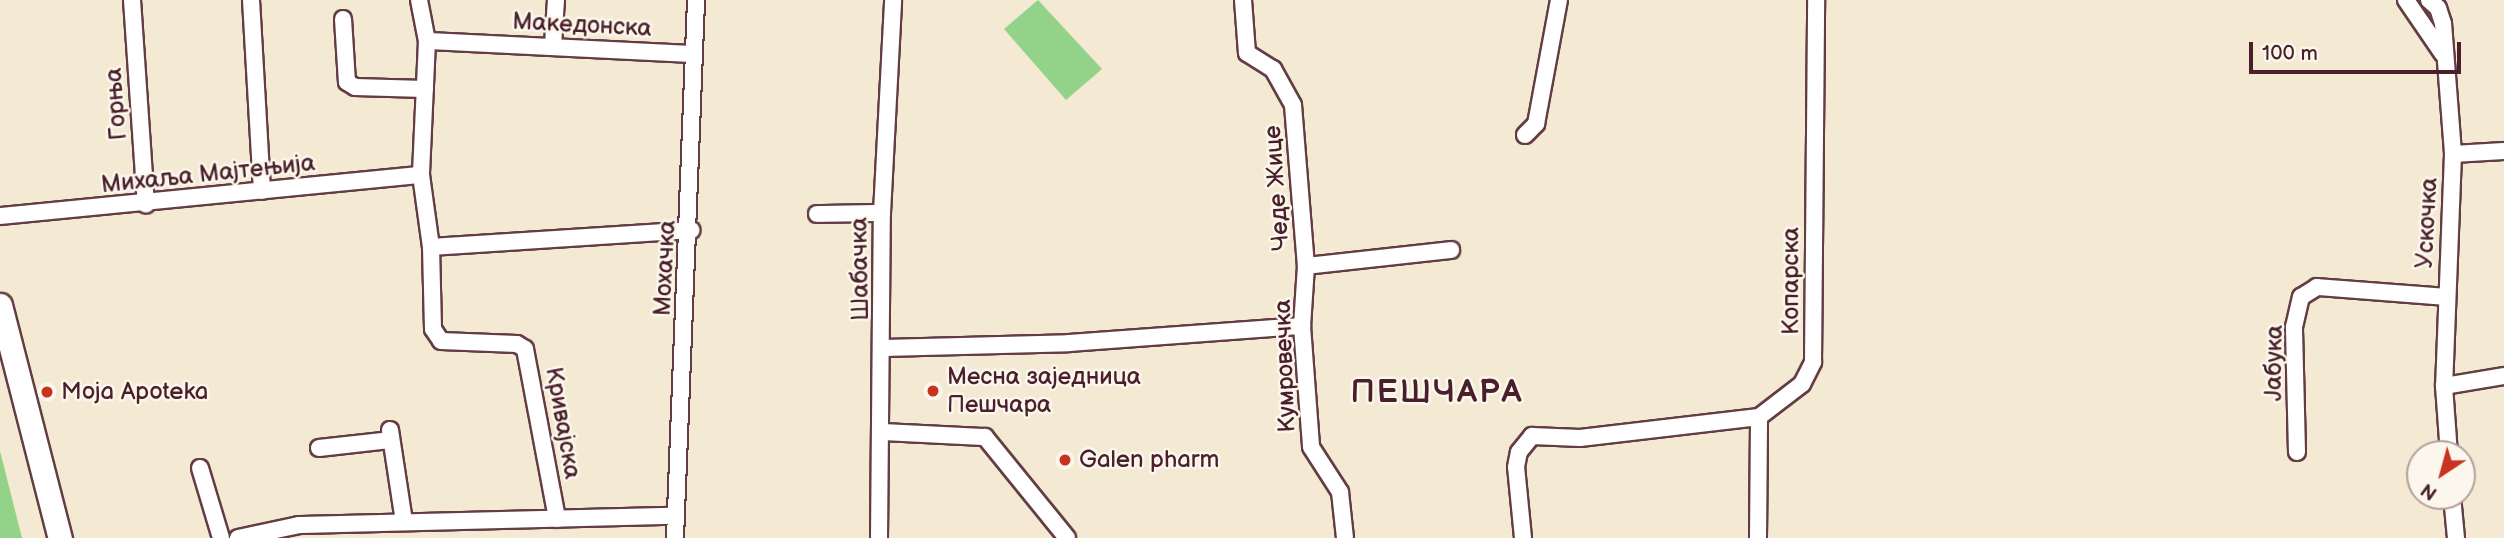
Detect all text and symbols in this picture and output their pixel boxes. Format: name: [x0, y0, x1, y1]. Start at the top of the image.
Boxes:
street label: Македонска: [512, 7, 652, 43]
scale bar: [2252, 28, 2464, 72]
text: 100 m: [2262, 41, 2318, 66]
street label: Горња: [99, 67, 133, 141]
street label: Чеде Жице: [1258, 124, 1296, 252]
street label: Михаља Мајтењија: [100, 148, 316, 200]
street label: Ускочка: [2410, 177, 2444, 269]
street label: Шабачка: [845, 217, 875, 321]
street label: Мохачка: [648, 219, 682, 317]
street label: Копарска: [1777, 227, 1805, 335]
street label: Кумровечка: [1268, 299, 1302, 433]
street label: Јабука: [2259, 325, 2289, 401]
place label: Месна заједница Пешчара: [947, 363, 1141, 419]
street label: Кривајска: [539, 365, 587, 481]
district label: ПЕШЧАРА: [1351, 374, 1523, 412]
place label: Moja Apoteka: [61, 378, 208, 406]
marker: Месна заједница Пешчара: [925, 383, 941, 399]
marker: Moja Apoteka: [39, 384, 55, 400]
north arrow: [2406, 440, 2476, 510]
place label: Galen pharm: [1079, 446, 1219, 474]
marker: Galen pharm: [1057, 452, 1073, 468]
text: N: [2417, 477, 2442, 504]

